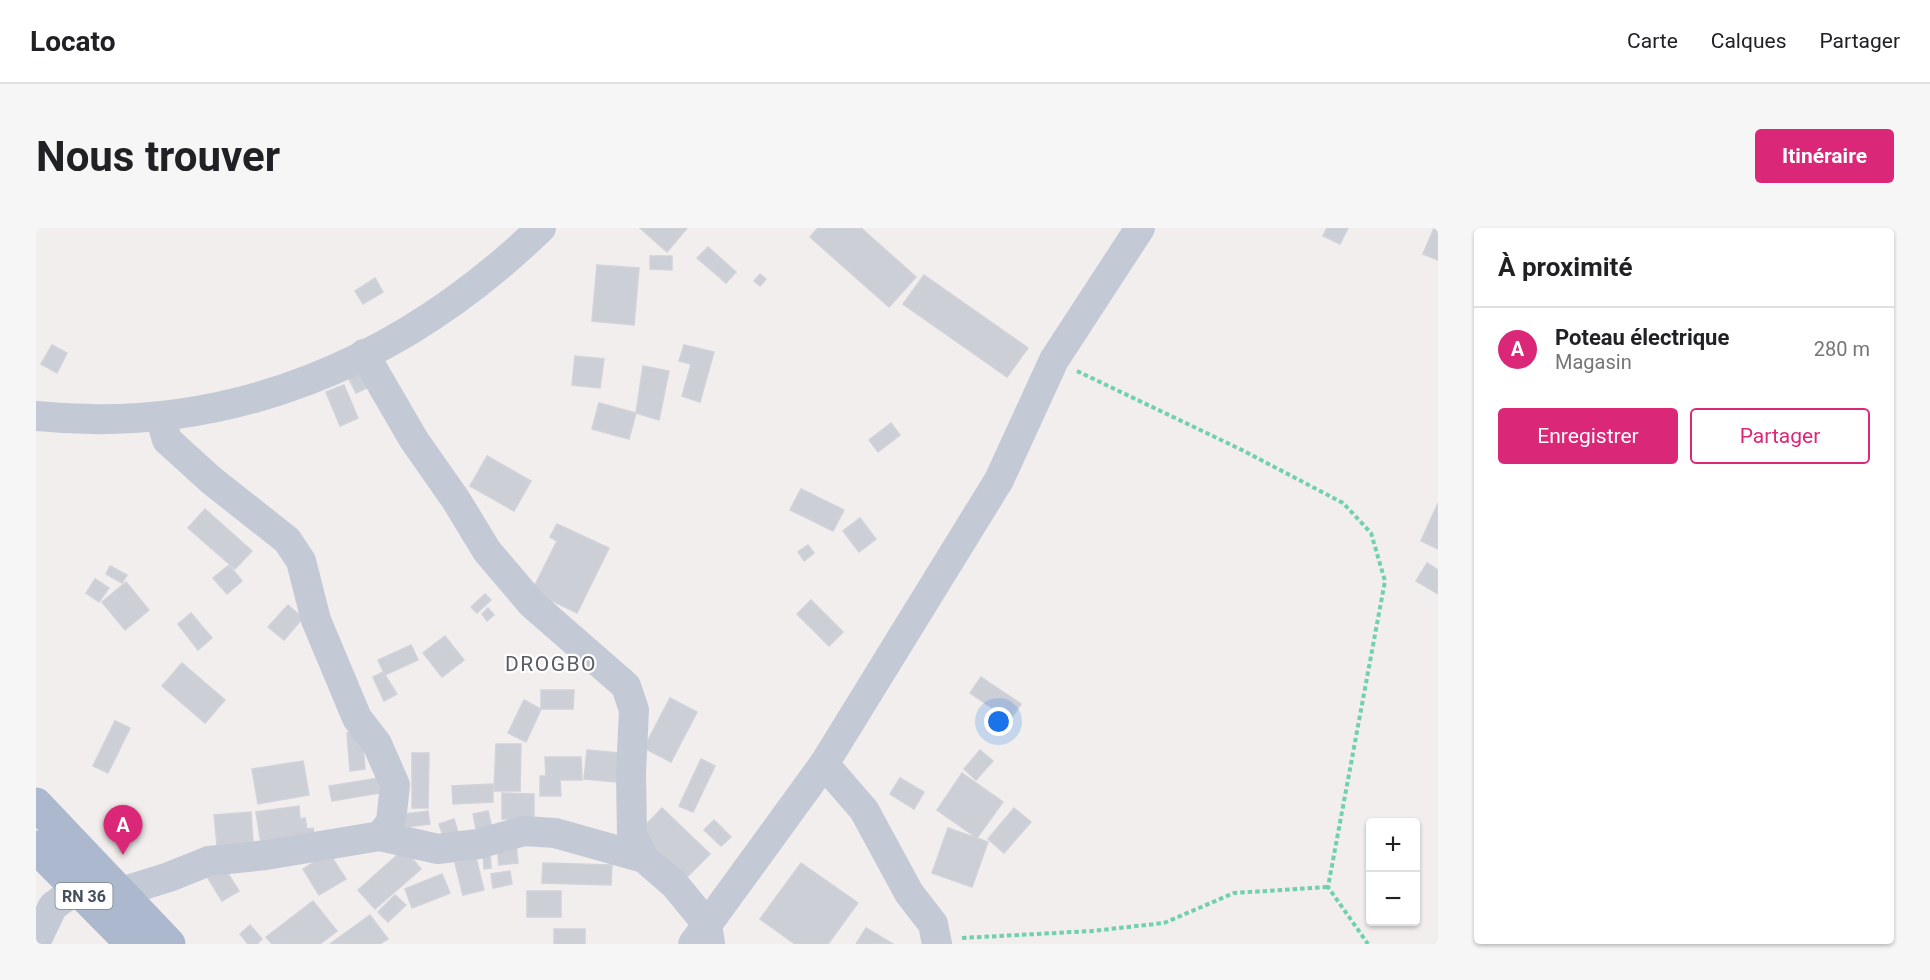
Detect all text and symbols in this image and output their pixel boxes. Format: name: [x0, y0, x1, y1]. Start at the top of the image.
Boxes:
text: Locato: [30, 25, 115, 58]
text: Carte: [1627, 29, 1678, 53]
text: Calques: [1711, 29, 1786, 53]
text: Partager: [1819, 29, 1900, 53]
button: Itinéraire: [1755, 129, 1894, 183]
text: Nous trouver: [36, 132, 280, 181]
text: À proximité: [1498, 252, 1632, 282]
text: Poteau électrique: [1555, 325, 1729, 350]
text: A: [1511, 337, 1524, 361]
text: 280 m: [1814, 337, 1870, 361]
text: Magasin: [1555, 350, 1632, 374]
button: Enregistrer: [1498, 408, 1678, 464]
button: Partager: [1690, 408, 1870, 464]
district label: DROGBO: [505, 652, 597, 676]
your location: [984, 707, 1013, 736]
pin: A: [104, 806, 142, 855]
map controls: [1366, 818, 1420, 926]
button: +: [1366, 818, 1420, 872]
button: −: [1366, 872, 1420, 926]
road number: RN 36: [56, 883, 112, 909]

